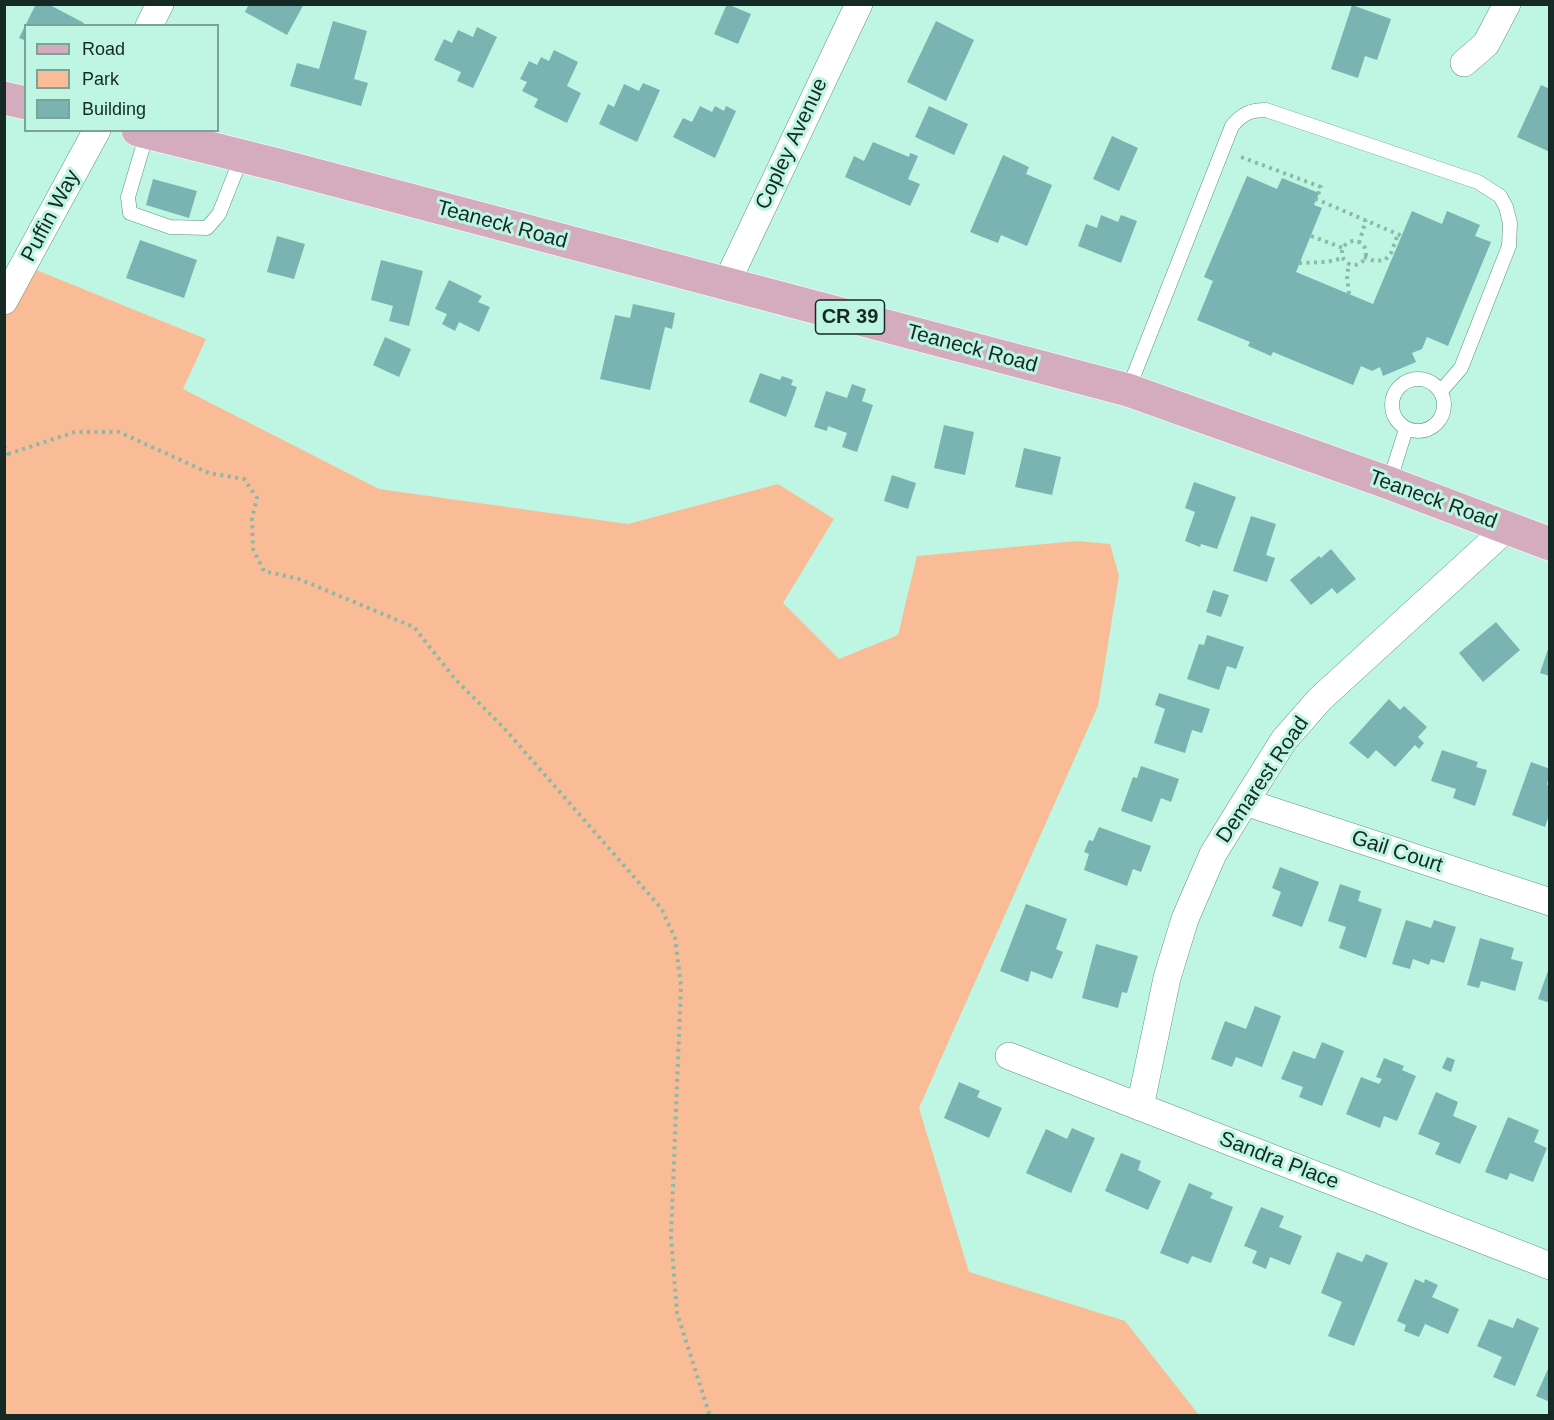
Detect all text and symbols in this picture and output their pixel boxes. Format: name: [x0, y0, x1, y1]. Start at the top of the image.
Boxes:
legend: [24, 24, 219, 132]
text: Road: [82, 39, 125, 59]
text: Park: [82, 69, 119, 89]
street label: Copley Avenue: [751, 74, 833, 214]
text: Building: [82, 99, 146, 119]
street label: Puffin Way: [16, 166, 86, 266]
street label: Teaneck Road: [434, 195, 570, 255]
road number: CR 39: [816, 300, 884, 334]
street label: Teaneck Road: [904, 319, 1040, 379]
street label: Teaneck Road: [1366, 465, 1500, 535]
street label: Demarest Road: [1211, 712, 1315, 848]
street label: Gail Court: [1348, 825, 1446, 879]
street label: Sandra Place: [1216, 1127, 1342, 1195]

